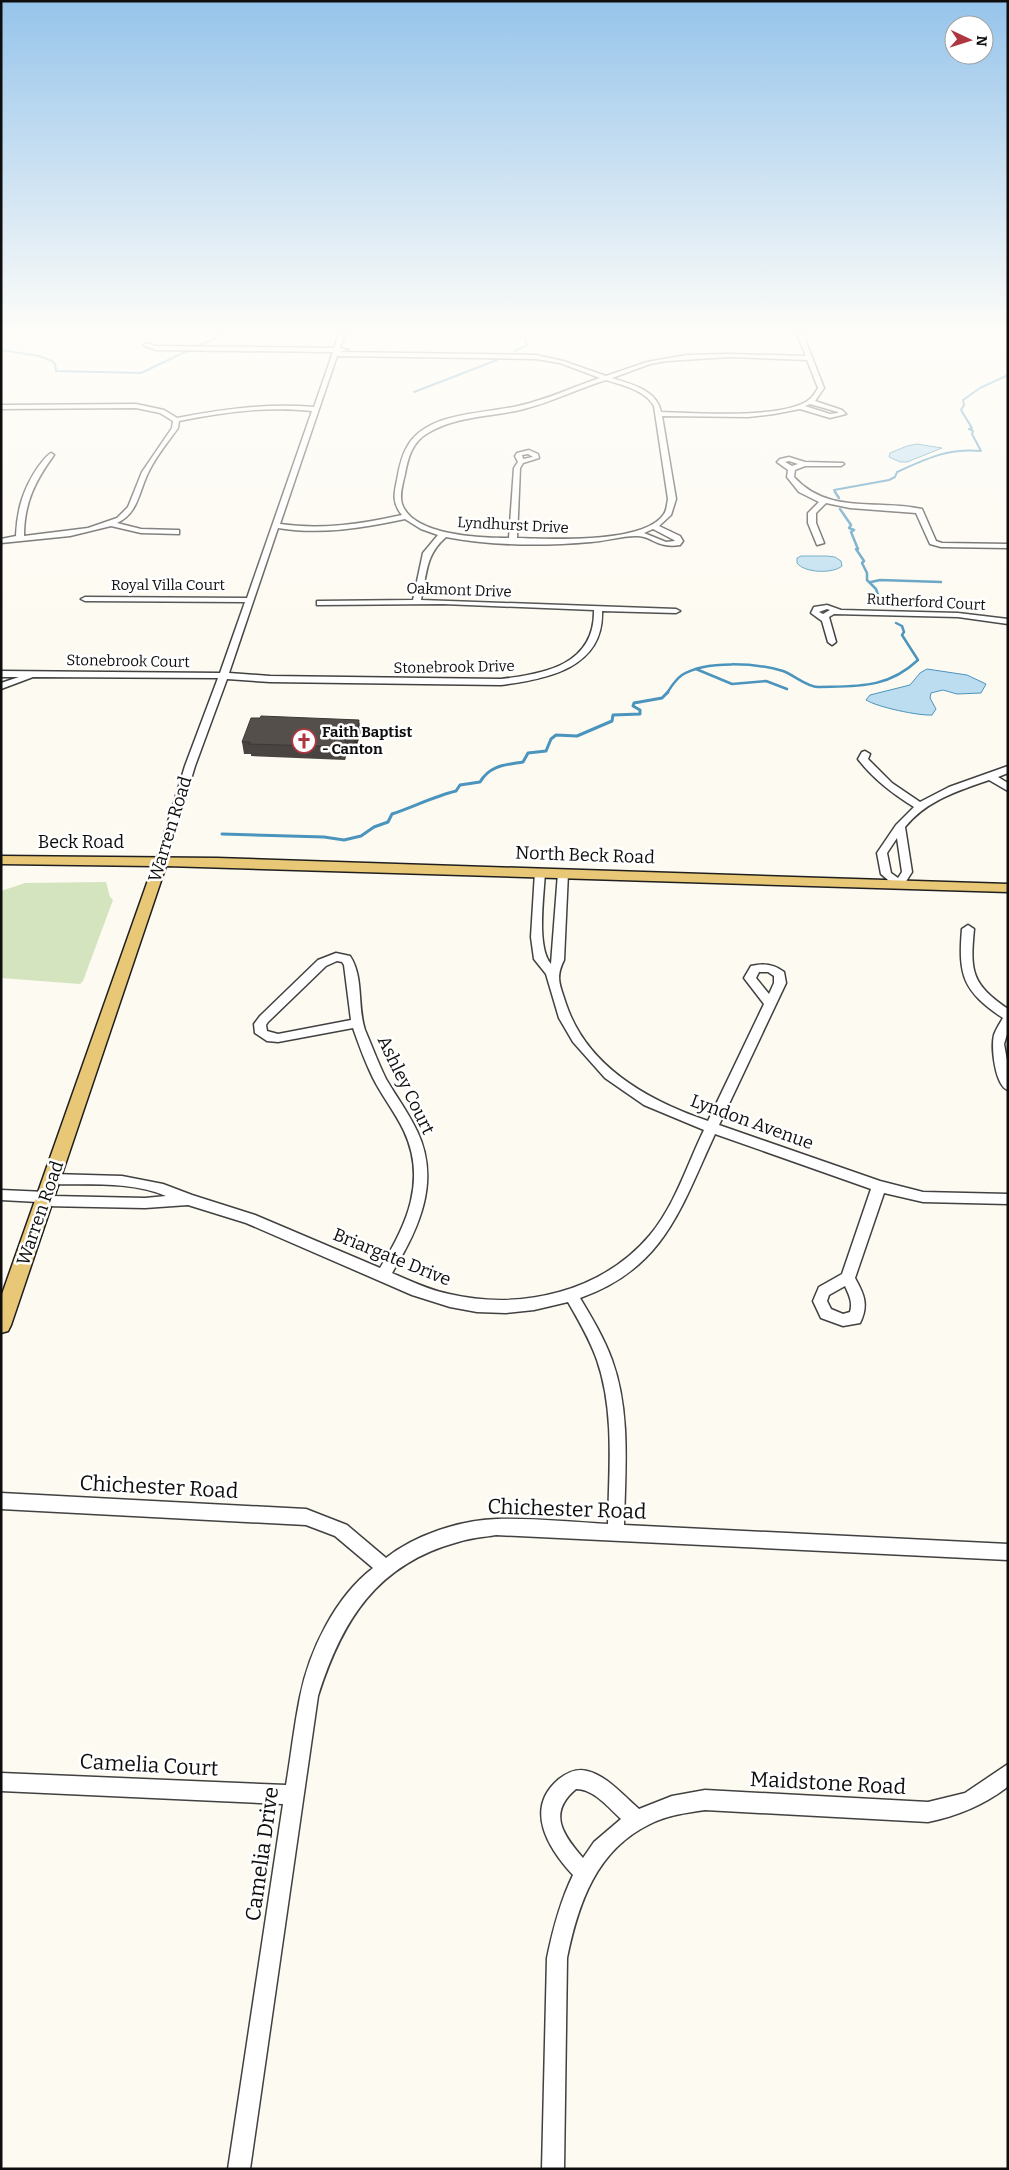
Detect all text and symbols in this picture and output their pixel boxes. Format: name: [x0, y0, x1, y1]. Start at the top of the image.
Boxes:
north arrow: [944, 15, 994, 65]
text: N: [973, 35, 990, 47]
street label: Lyndhurst Drive: [457, 513, 569, 537]
street label: Royal Villa Court: [111, 576, 226, 594]
street label: Oakmont Drive: [406, 579, 512, 601]
street label: Rutherford Court: [866, 590, 987, 614]
street label: Stonebrook Court: [66, 651, 190, 671]
street label: Stonebrook Drive: [393, 657, 515, 677]
place label: Faith Baptist - Canton: [322, 723, 412, 758]
church icon: Faith Baptist - Canton: [291, 728, 317, 754]
street label: Warren Road: [144, 773, 197, 884]
street label: Beck Road: [38, 831, 124, 853]
street label: North Beck Road: [515, 842, 655, 868]
street label: Ashley Court: [373, 1032, 440, 1138]
street label: Lyndon Avenue: [688, 1090, 816, 1154]
street label: Warren Road: [12, 1158, 68, 1268]
street label: Briargate Drive: [330, 1223, 454, 1291]
street label: Chichester Road: [79, 1470, 239, 1504]
street label: Chichester Road: [487, 1493, 647, 1525]
street label: Camelia Court: [79, 1748, 219, 1782]
street label: Maidstone Road: [749, 1766, 907, 1800]
street label: Camelia Drive: [240, 1785, 284, 1923]

